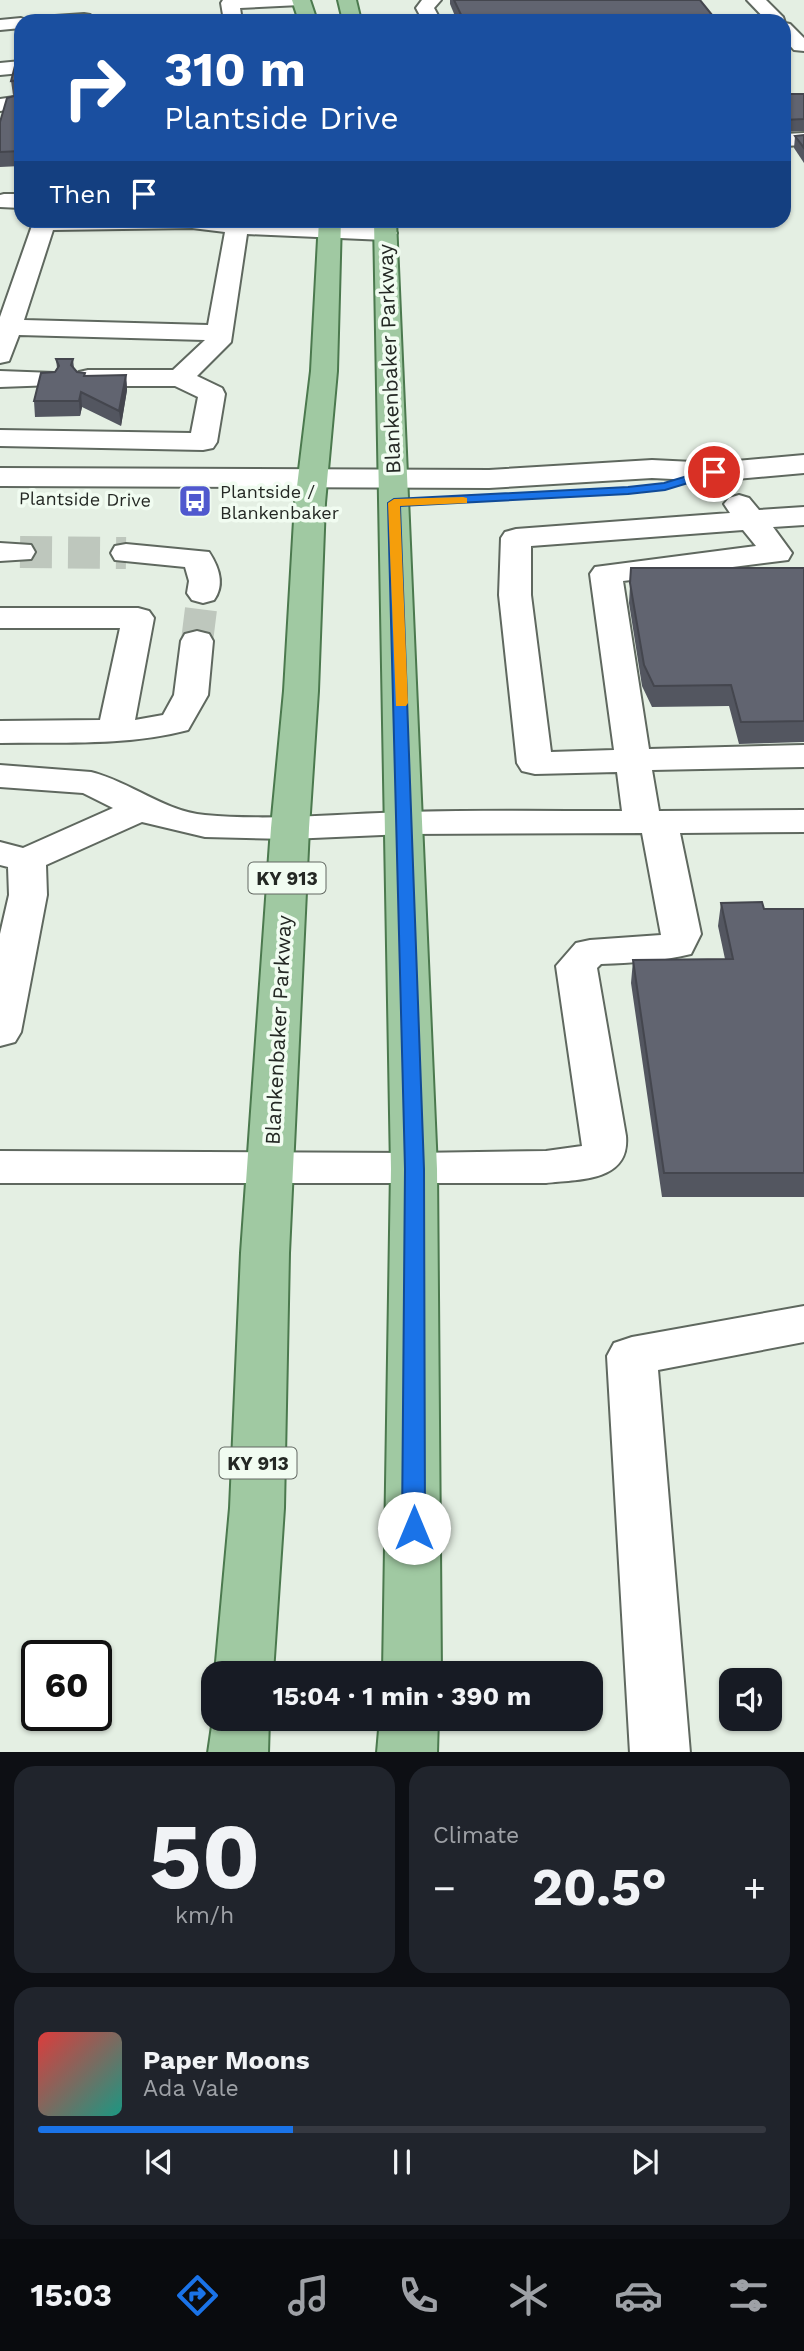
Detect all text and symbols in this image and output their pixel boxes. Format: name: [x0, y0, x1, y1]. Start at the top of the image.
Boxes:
text: 310 m: [164, 40, 306, 98]
icon: right: [49, 42, 140, 133]
text: Plantside Drive: [164, 99, 399, 137]
icon: arrive: [125, 175, 163, 213]
text: Then: [49, 179, 111, 209]
street label: Blankenbaker Parkway: [372, 243, 406, 474]
pin: [684, 442, 744, 502]
icon: arrive: [695, 453, 733, 491]
place label: Plantside / Blankenbaker: [220, 481, 339, 523]
bus stop icon: Plantside / Blankenbaker: [176, 482, 214, 520]
street label: Plantside Drive: [19, 487, 151, 511]
road number: KY 913: [248, 862, 326, 894]
street label: Blankenbaker Parkway: [259, 914, 297, 1146]
road number: KY 913: [219, 1448, 296, 1478]
position arrow: [377, 1491, 451, 1565]
speed limit sign: 60: [21, 1640, 112, 1731]
map controls: [719, 1668, 782, 1731]
button: sound: [719, 1668, 782, 1731]
text: 15:04 · 1 min · 390 m: [273, 1681, 531, 1711]
text: 50: [149, 1803, 260, 1910]
text: Climate: [433, 1822, 519, 1849]
text: 20.5°: [532, 1857, 667, 1918]
text: −: [433, 1866, 456, 1910]
text: +: [743, 1866, 766, 1910]
text: km/h: [175, 1902, 234, 1929]
text: Paper Moons: [143, 2045, 310, 2075]
text: Ada Vale: [143, 2075, 239, 2102]
icon: previous: [140, 2143, 178, 2181]
icon: pause: [383, 2143, 421, 2181]
icon: next: [626, 2143, 664, 2181]
icon: directions: [173, 2271, 222, 2320]
icon: music: [284, 2271, 333, 2320]
icon: phone: [394, 2271, 443, 2320]
icon: climate: [504, 2271, 553, 2320]
icon: car: [614, 2271, 663, 2320]
icon: filters: [724, 2271, 773, 2320]
text: 15:03: [31, 2276, 112, 2314]

